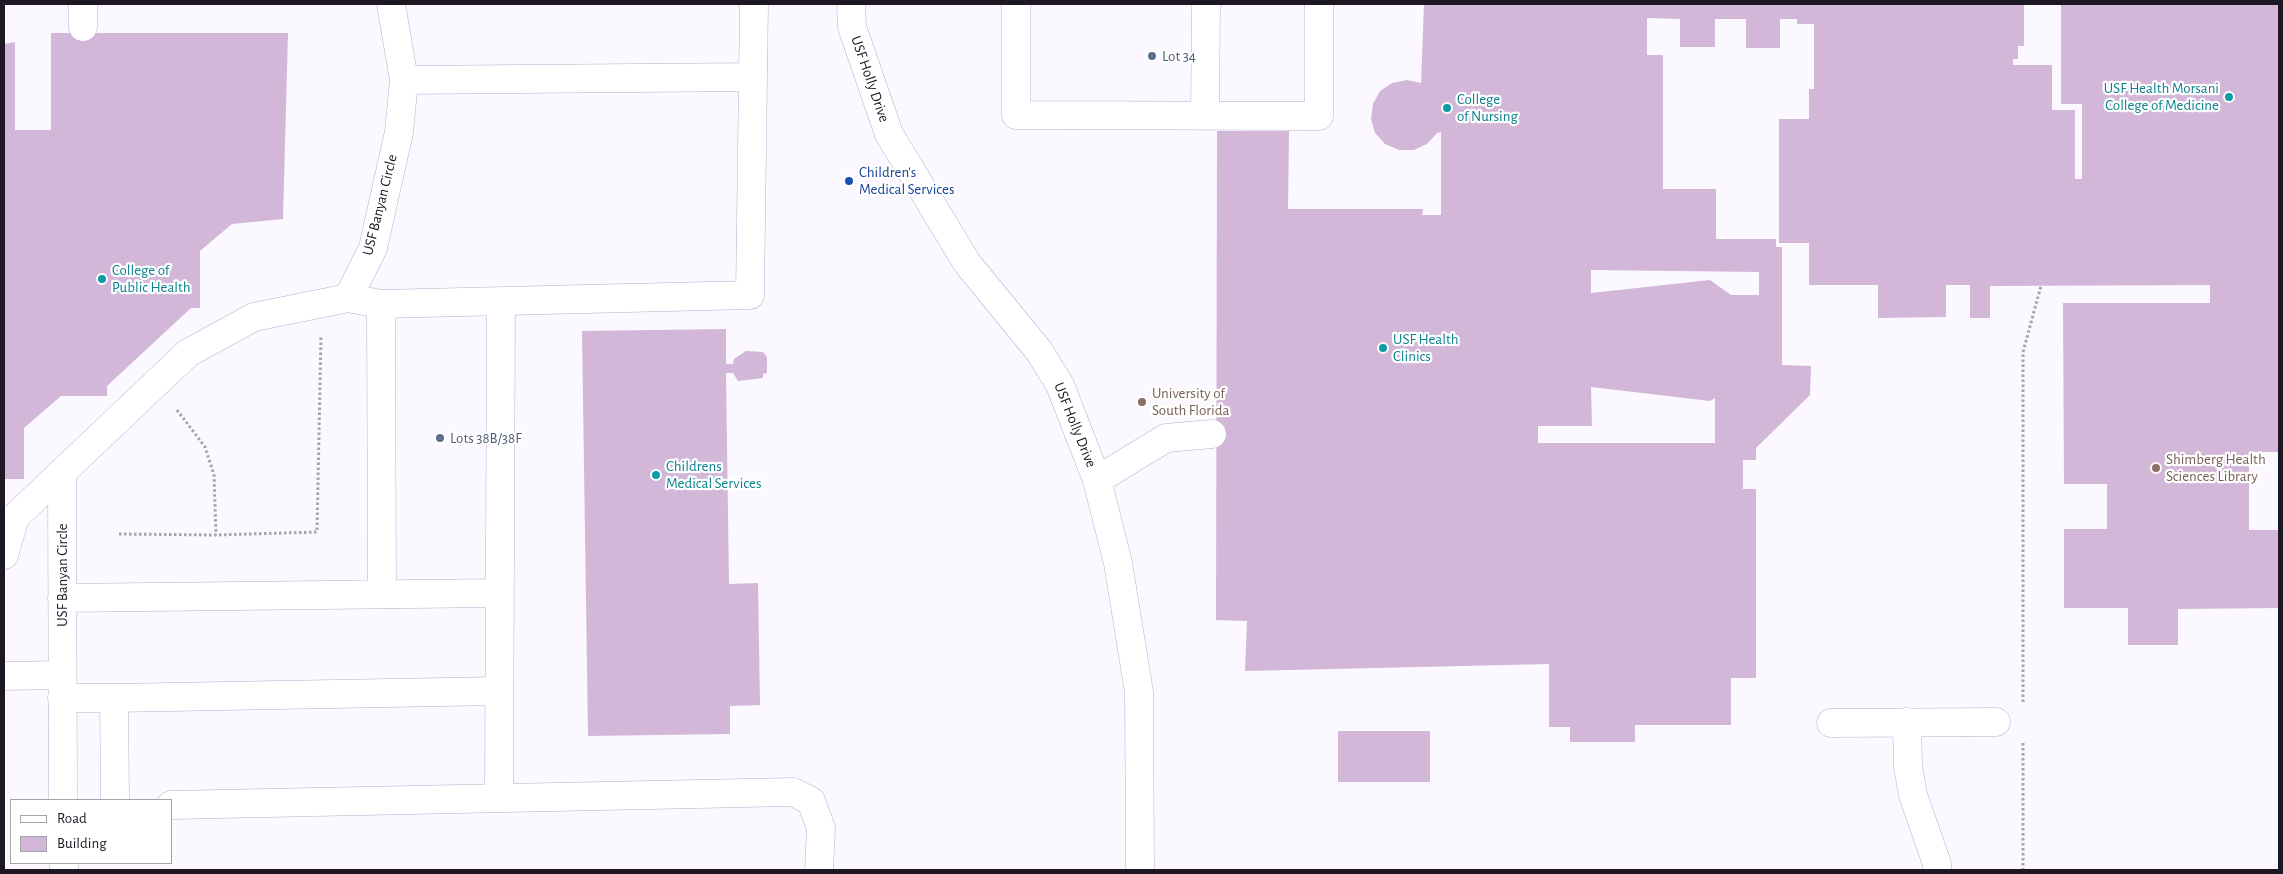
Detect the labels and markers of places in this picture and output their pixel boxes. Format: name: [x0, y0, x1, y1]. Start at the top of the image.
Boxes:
place label: Lot 34: [1162, 47, 1196, 65]
marker: Lot 34: [1146, 50, 1158, 62]
place label: USF Health Morsani College of Medicine: [2104, 79, 2219, 114]
place label: College of Nursing: [1457, 90, 1518, 125]
marker: USF Health Morsani College of Medicine: [2223, 91, 2235, 103]
marker: College of Nursing: [1441, 102, 1453, 114]
place label: Children's Medical Services: [859, 163, 955, 198]
marker: Children's Medical Services: [843, 175, 855, 187]
place label: College of Public Health: [112, 261, 191, 296]
marker: College of Public Health: [96, 273, 108, 285]
place label: USF Health Clinics: [1393, 330, 1459, 365]
marker: USF Health Clinics: [1377, 342, 1389, 354]
place label: University of South Florida: [1152, 384, 1229, 419]
marker: University of South Florida: [1136, 396, 1148, 408]
place label: Lots 38B/38F: [450, 429, 522, 447]
marker: Lots 38B/38F: [434, 432, 446, 444]
place label: Shimberg Health Sciences Library: [2166, 450, 2266, 485]
place label: Childrens Medical Services: [666, 457, 762, 492]
marker: Shimberg Health Sciences Library: [2150, 462, 2162, 474]
marker: Childrens Medical Services: [650, 469, 662, 481]

